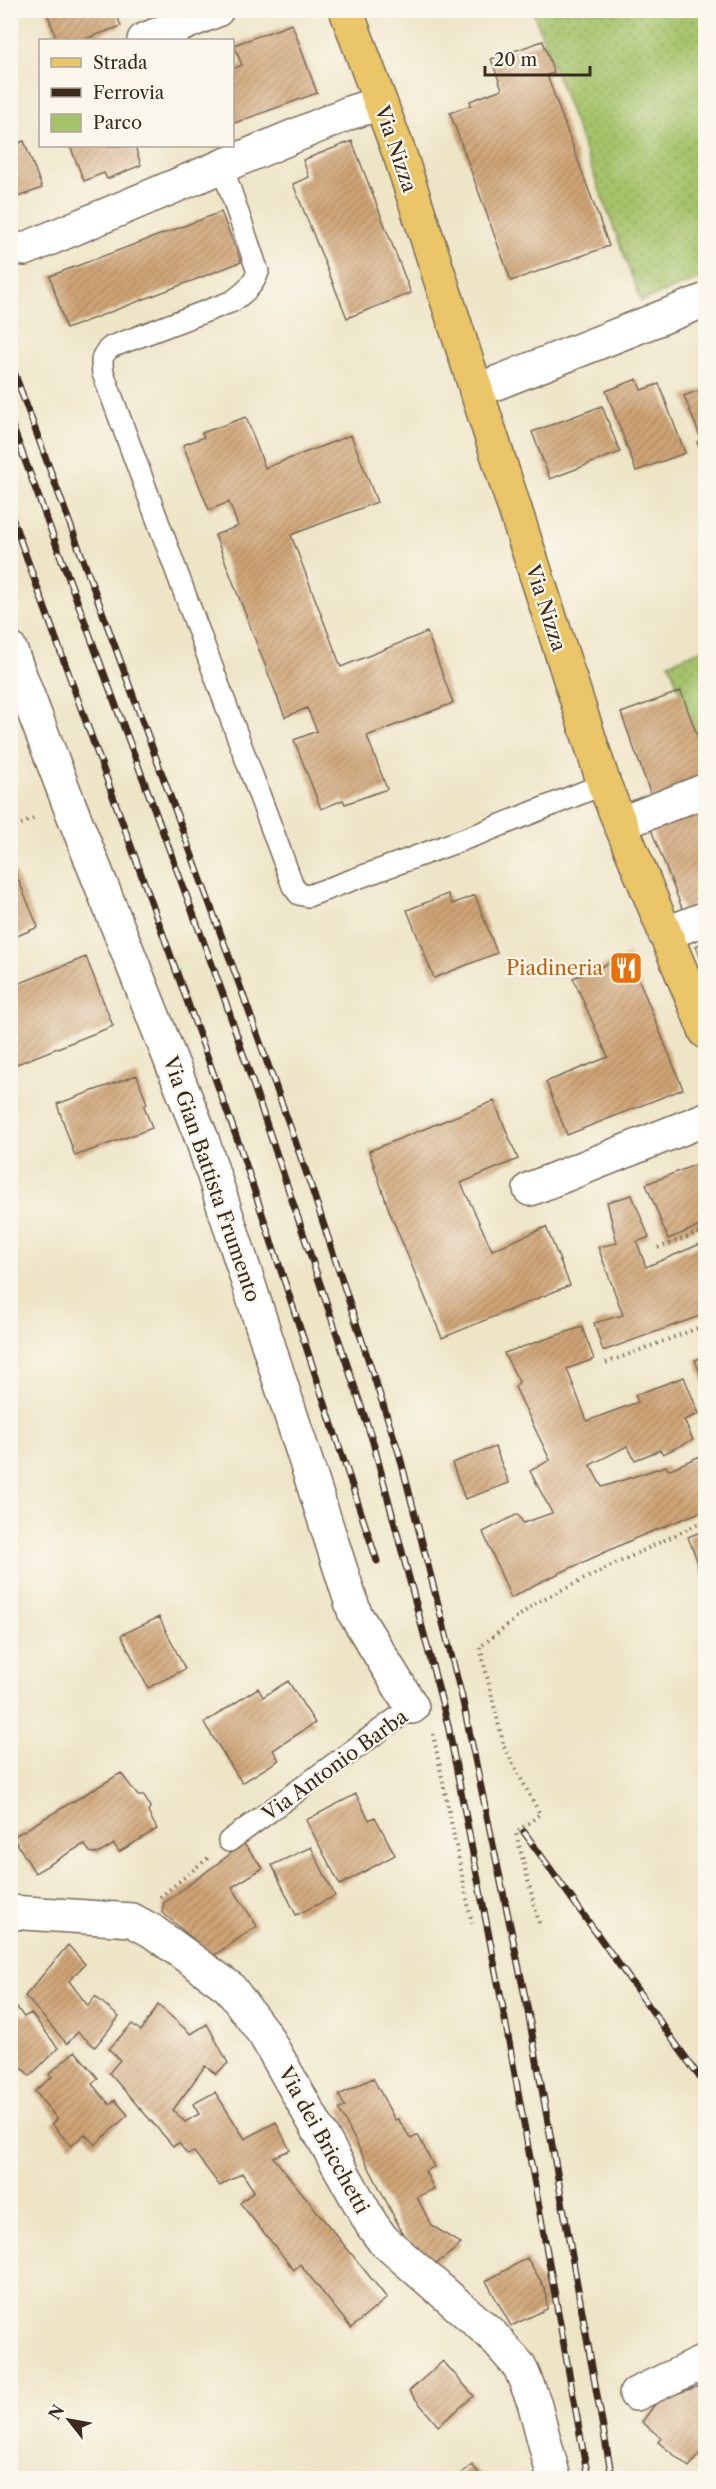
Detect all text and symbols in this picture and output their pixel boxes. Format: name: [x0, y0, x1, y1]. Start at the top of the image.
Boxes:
legend: [39, 39, 234, 147]
scale bar: [485, 39, 590, 77]
text: 20 m: [494, 49, 538, 71]
text: Strada: [93, 52, 148, 74]
text: Ferrovia: [93, 82, 165, 104]
street label: Via Nizza: [370, 102, 422, 196]
text: Parco: [93, 112, 142, 134]
street label: Via Nizza: [520, 561, 571, 655]
restaurant icon: Piadineria: [608, 950, 644, 986]
place label: Piadineria: [506, 956, 603, 980]
street label: Via Gian Battista Frumento: [158, 1052, 265, 1305]
street label: Via Antonio Barba: [257, 1704, 413, 1826]
street label: Via dei Bricchetti: [273, 2061, 374, 2218]
north arrow: [39, 2390, 99, 2450]
text: N: [44, 2401, 68, 2423]

